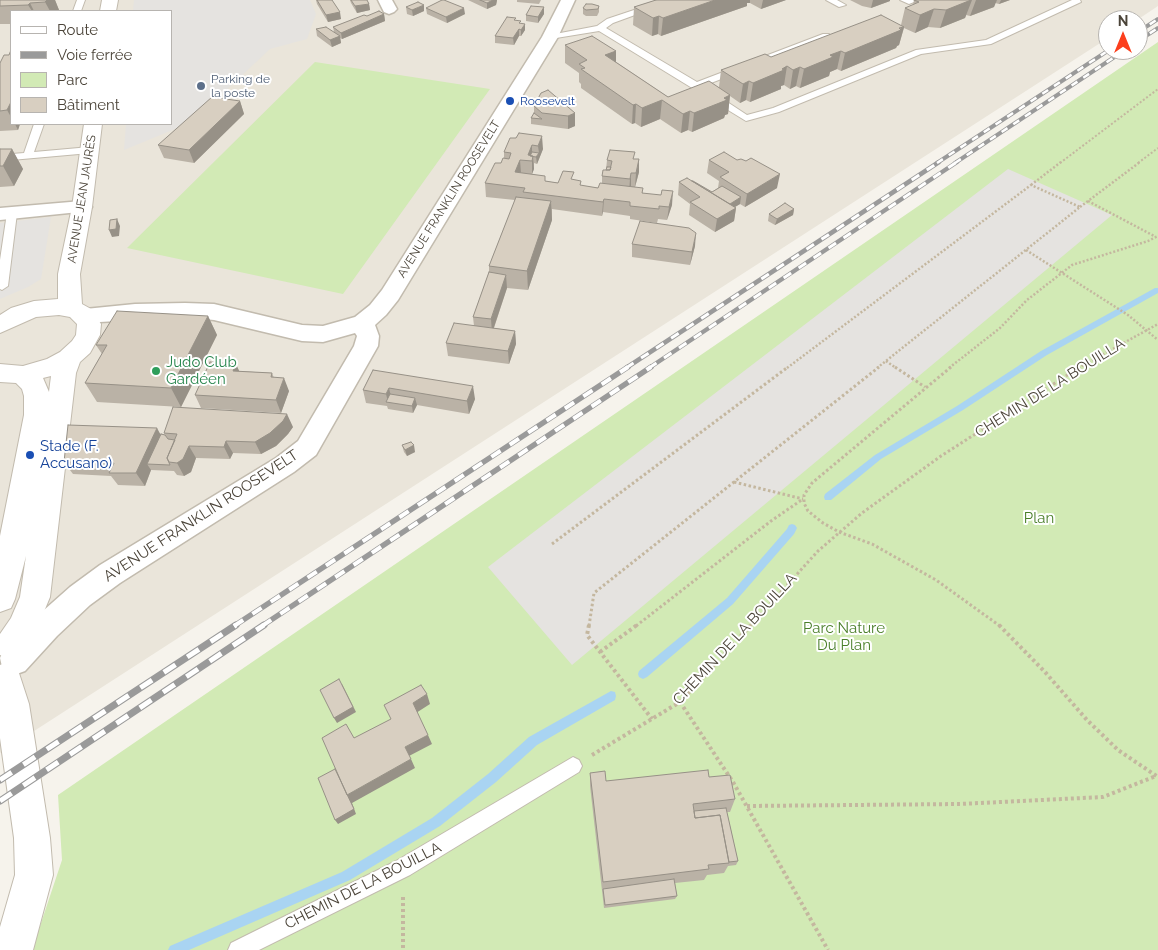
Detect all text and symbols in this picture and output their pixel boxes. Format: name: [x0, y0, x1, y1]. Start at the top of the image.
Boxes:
legend: [10, 10, 172, 125]
north arrow: [1098, 10, 1148, 60]
text: N: [1118, 13, 1128, 29]
text: Route: [57, 21, 98, 39]
text: Voie ferrée: [57, 46, 132, 64]
text: Parc: [57, 71, 88, 89]
place label: Parking de la poste: [211, 72, 270, 100]
marker: Parking de la poste: [195, 80, 207, 92]
place label: Roosevelt: [520, 94, 575, 108]
marker: Roosevelt: [504, 95, 516, 107]
text: Bâtiment: [57, 96, 120, 114]
street label: AVENUE FRANKLIN ROOSEVELT: [394, 118, 504, 280]
street label: AVENUE JEAN JAURÈS: [65, 134, 99, 264]
street label: CHEMIN DE LA BOUILLA: [972, 335, 1128, 441]
place label: Judo Club Gardéen: [166, 353, 237, 388]
marker: Judo Club Gardéen: [150, 365, 162, 377]
place label: Stade (F. Accusano): [40, 437, 112, 472]
street label: AVENUE FRANKLIN ROOSEVELT: [100, 446, 302, 586]
marker: Stade (F. Accusano): [24, 449, 36, 461]
park label: Plan: [1024, 509, 1054, 527]
street label: CHEMIN DE LA BOUILLA: [669, 570, 801, 708]
park label: Parc Nature Du Plan: [803, 619, 885, 654]
street label: CHEMIN DE LA BOUILLA: [282, 839, 444, 933]

